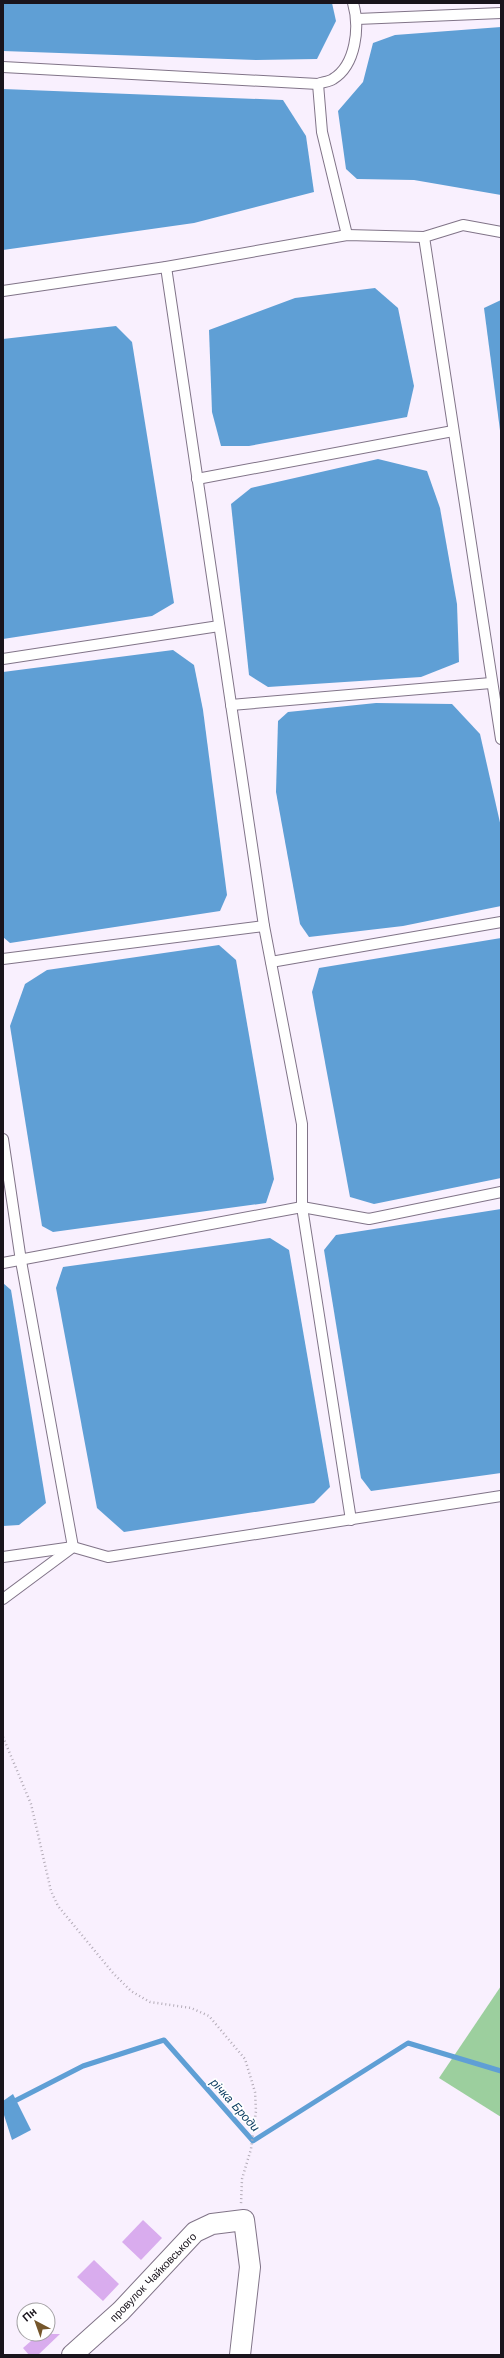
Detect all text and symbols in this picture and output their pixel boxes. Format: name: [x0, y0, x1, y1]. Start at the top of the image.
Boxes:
water label: річка Броди: [207, 2075, 263, 2135]
street label: провулок Чайковського: [107, 2230, 199, 2325]
north arrow: [16, 2302, 56, 2342]
text: Пн: [20, 2305, 40, 2325]

